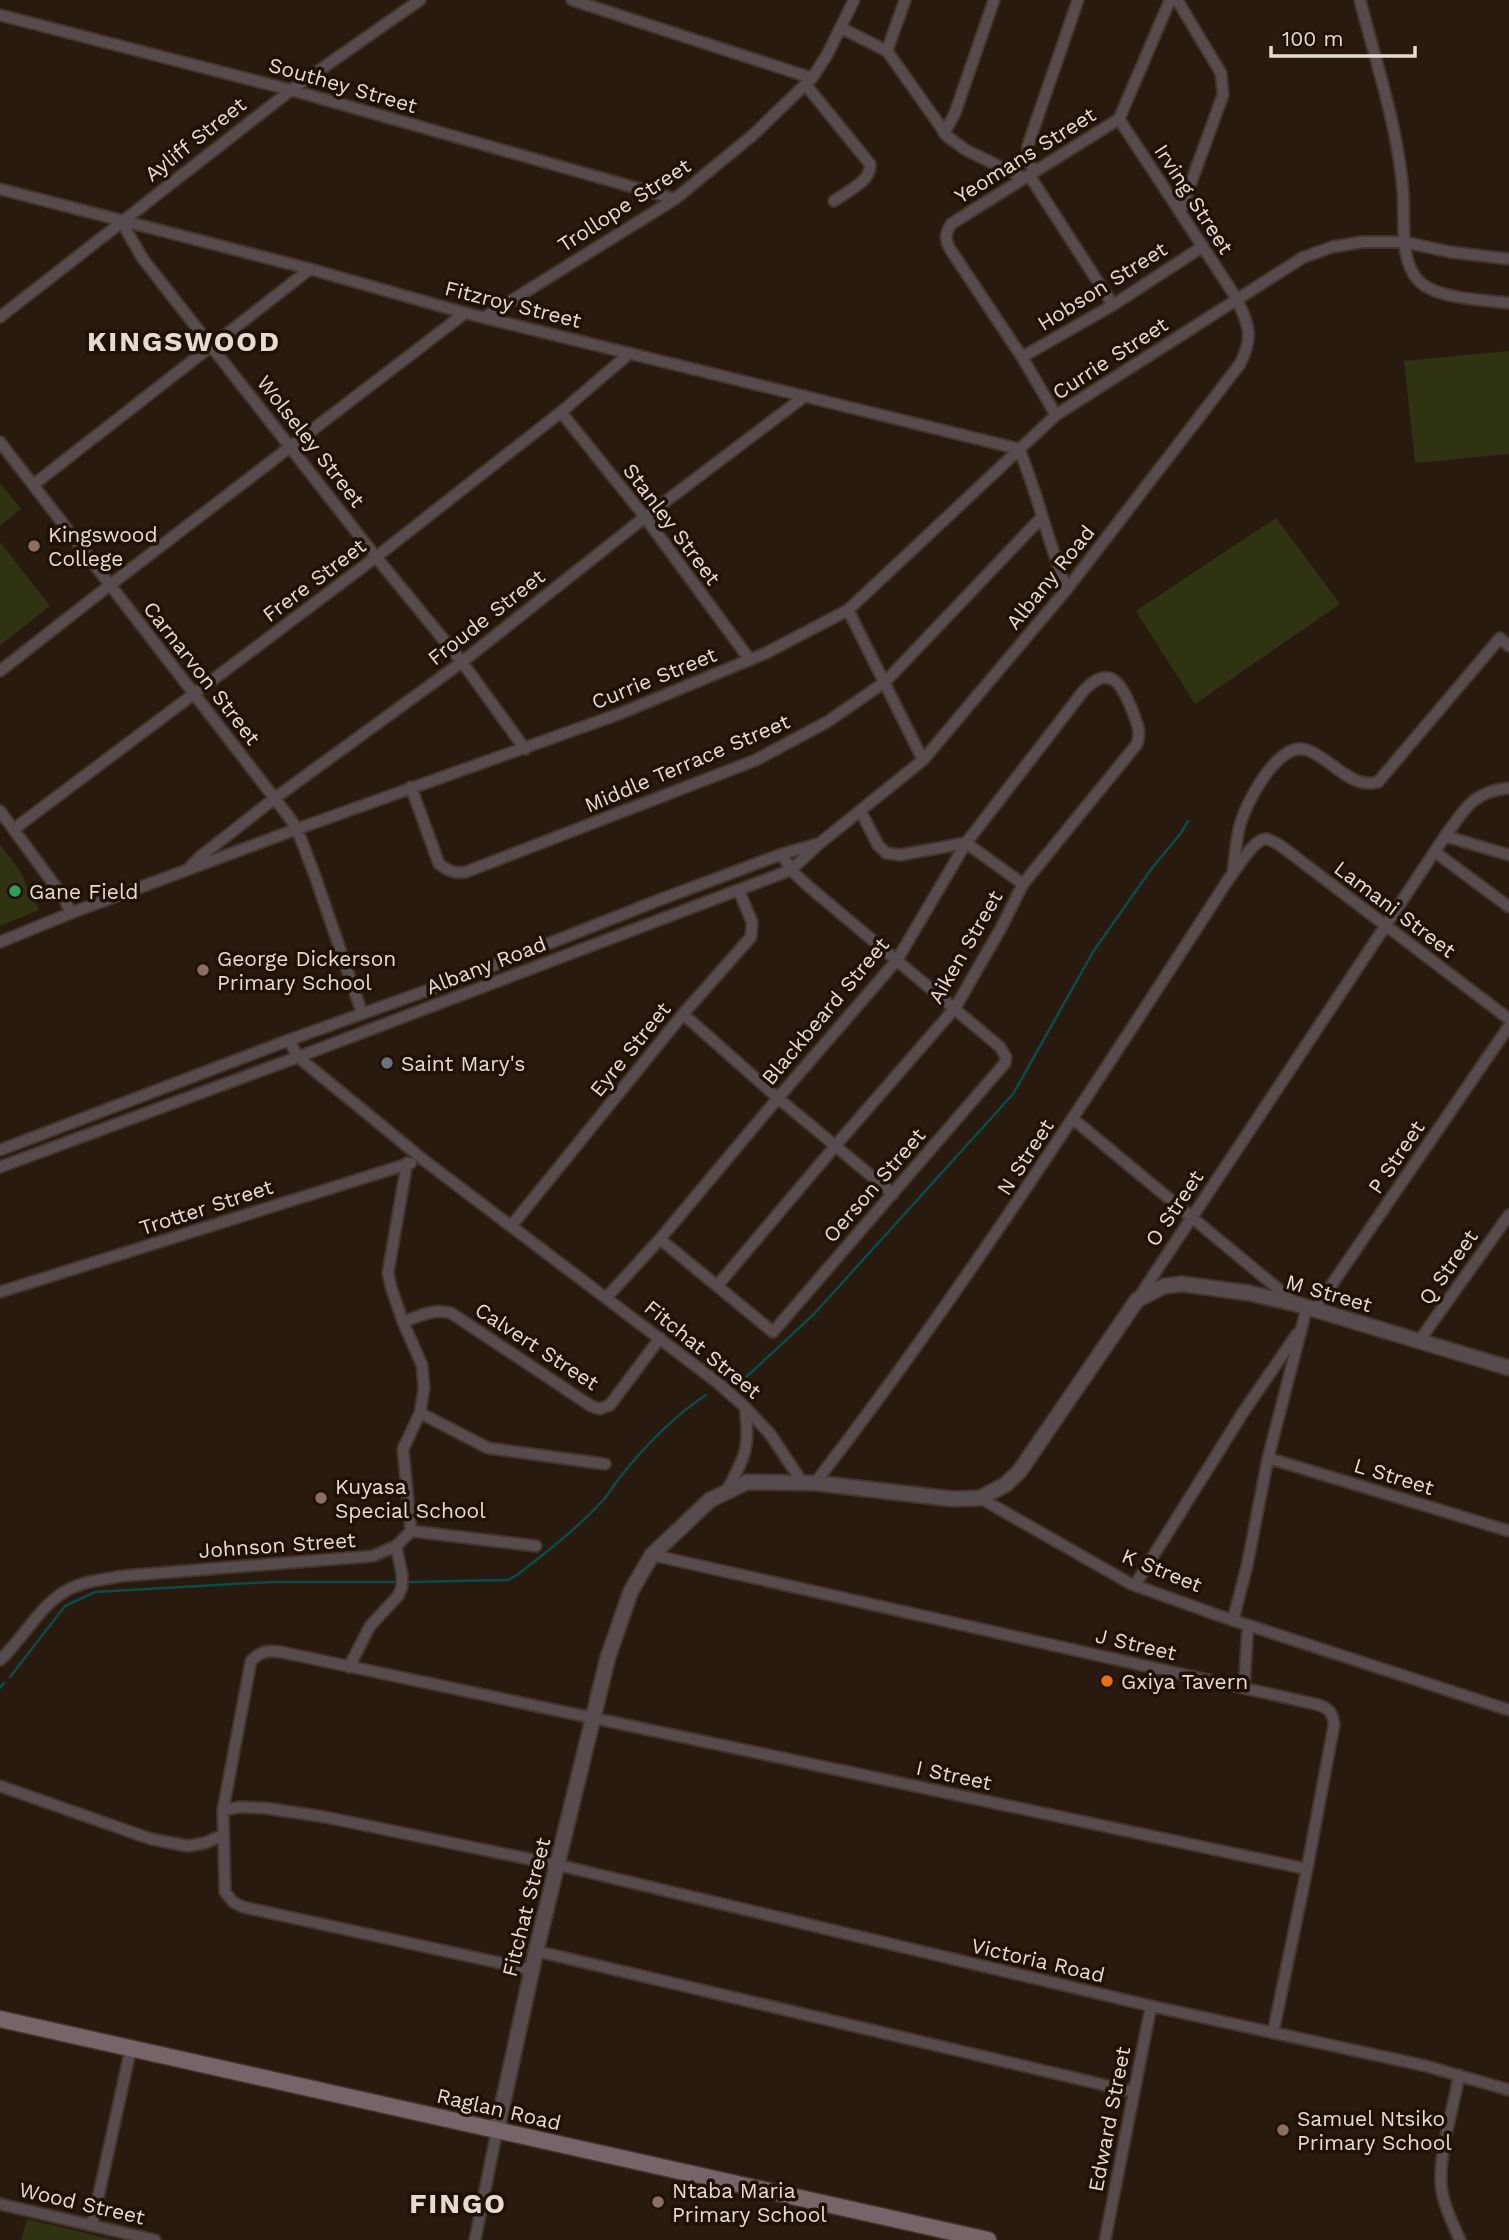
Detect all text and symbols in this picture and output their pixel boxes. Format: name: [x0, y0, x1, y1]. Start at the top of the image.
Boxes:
scale bar: [1271, 14, 1414, 58]
text: 100 m: [1282, 26, 1344, 51]
street label: Southey Street: [266, 52, 420, 118]
street label: Ayliff Street: [139, 92, 251, 186]
street label: Yeomans Street: [950, 101, 1100, 208]
street label: Irving Street: [1149, 139, 1239, 259]
street label: Trollope Street: [553, 153, 695, 257]
street label: Hobson Street: [1033, 236, 1172, 336]
street label: Fitzroy Street: [442, 275, 584, 333]
street label: Currie Street: [1048, 311, 1173, 405]
district label: KINGSWOOD: [87, 325, 281, 358]
street label: Wolseley Street: [252, 370, 370, 512]
street label: Stanley Street: [618, 458, 726, 590]
street label: Albany Road: [1000, 520, 1100, 634]
place label: Kingswood College: [48, 522, 158, 571]
street label: Frere Street: [257, 533, 371, 627]
marker: Kingswood College: [26, 538, 42, 554]
street label: Froude Street: [423, 564, 550, 670]
street label: Carnarvon Street: [138, 596, 266, 750]
street label: Currie Street: [588, 642, 720, 714]
street label: Middle Terrace Street: [581, 708, 794, 818]
street label: Lamani Street: [1329, 855, 1461, 963]
place label: Gane Field: [29, 879, 138, 904]
marker: Gane Field: [7, 883, 23, 899]
street label: Aiken Street: [923, 886, 1008, 1008]
street label: Albany Road: [422, 931, 550, 999]
street label: Blackbeard Street: [756, 932, 894, 1090]
place label: George Dickerson Primary School: [217, 946, 396, 995]
marker: George Dickerson Primary School: [195, 962, 211, 978]
street label: Eyre Street: [584, 997, 676, 1101]
place label: Saint Mary's: [401, 1051, 525, 1076]
marker: Saint Mary's: [379, 1055, 395, 1071]
street label: N Street: [991, 1114, 1059, 1200]
street label: P Street: [1363, 1116, 1430, 1198]
street label: Oerson Street: [818, 1123, 930, 1247]
street label: O Street: [1140, 1165, 1209, 1251]
street label: Trotter Street: [136, 1174, 276, 1240]
street label: Q Street: [1413, 1224, 1483, 1309]
street label: M Street: [1283, 1269, 1375, 1317]
street label: Fitchat Street: [640, 1294, 766, 1404]
street label: Calvert Street: [470, 1297, 604, 1395]
street label: L Street: [1351, 1452, 1437, 1500]
place label: Kuyasa Special School: [335, 1474, 486, 1523]
marker: Kuyasa Special School: [313, 1490, 329, 1506]
street label: Johnson Street: [198, 1527, 357, 1563]
street label: K Street: [1118, 1543, 1206, 1597]
street label: J Street: [1093, 1623, 1179, 1665]
place label: Gxiya Tavern: [1121, 1669, 1248, 1694]
marker: Gxiya Tavern: [1099, 1673, 1115, 1689]
street label: I Street: [914, 1755, 994, 1795]
street label: Fitchat Street: [497, 1835, 555, 1979]
street label: Victoria Road: [969, 1932, 1107, 1988]
street label: Edward Street: [1083, 2044, 1135, 2194]
street label: Raglan Road: [434, 2083, 564, 2135]
place label: Samuel Ntsiko Primary School: [1297, 2106, 1452, 2155]
marker: Samuel Ntsiko Primary School: [1275, 2122, 1291, 2138]
street label: Wood Street: [17, 2176, 147, 2230]
place label: Ntaba Maria Primary School: [672, 2178, 827, 2227]
district label: FINGO: [409, 2187, 507, 2220]
marker: Ntaba Maria Primary School: [650, 2194, 666, 2210]

